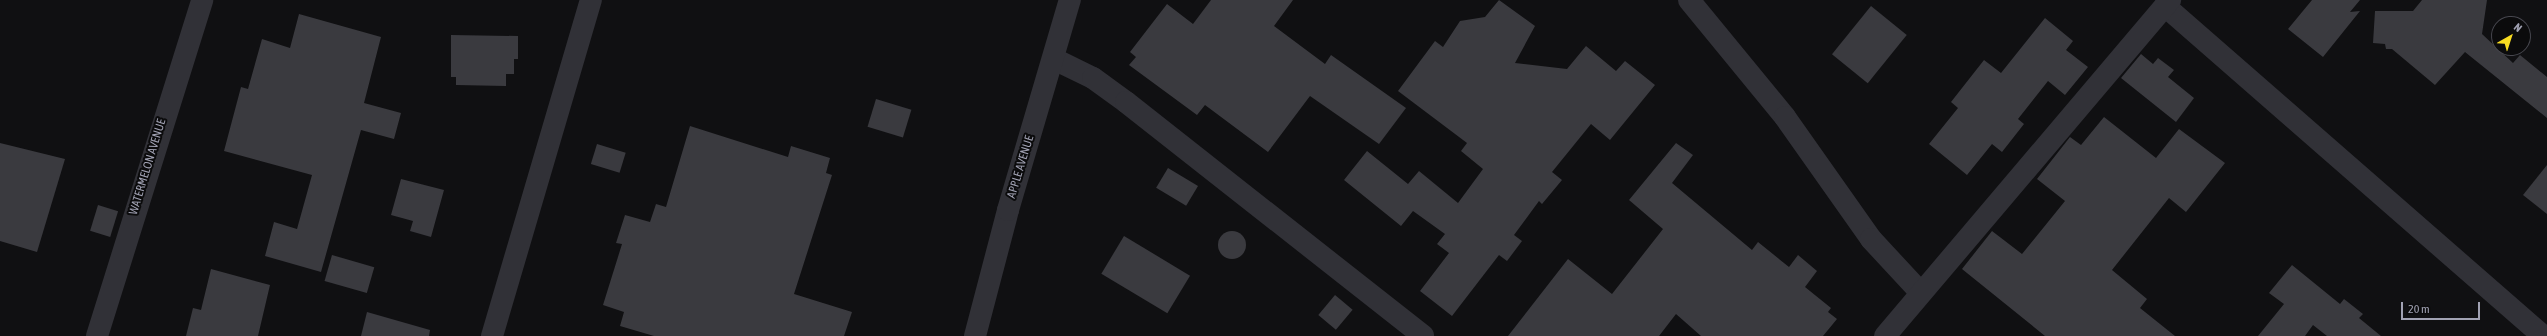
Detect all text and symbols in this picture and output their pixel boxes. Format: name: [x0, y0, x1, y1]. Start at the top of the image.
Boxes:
north arrow: [2491, 16, 2531, 56]
text: N: [2512, 21, 2524, 34]
street label: WATERMELON AVENUE: [127, 117, 169, 217]
street label: APPLE AVENUE: [1005, 134, 1037, 200]
scale bar: [2403, 294, 2482, 320]
text: 20 m: [2408, 302, 2430, 316]

